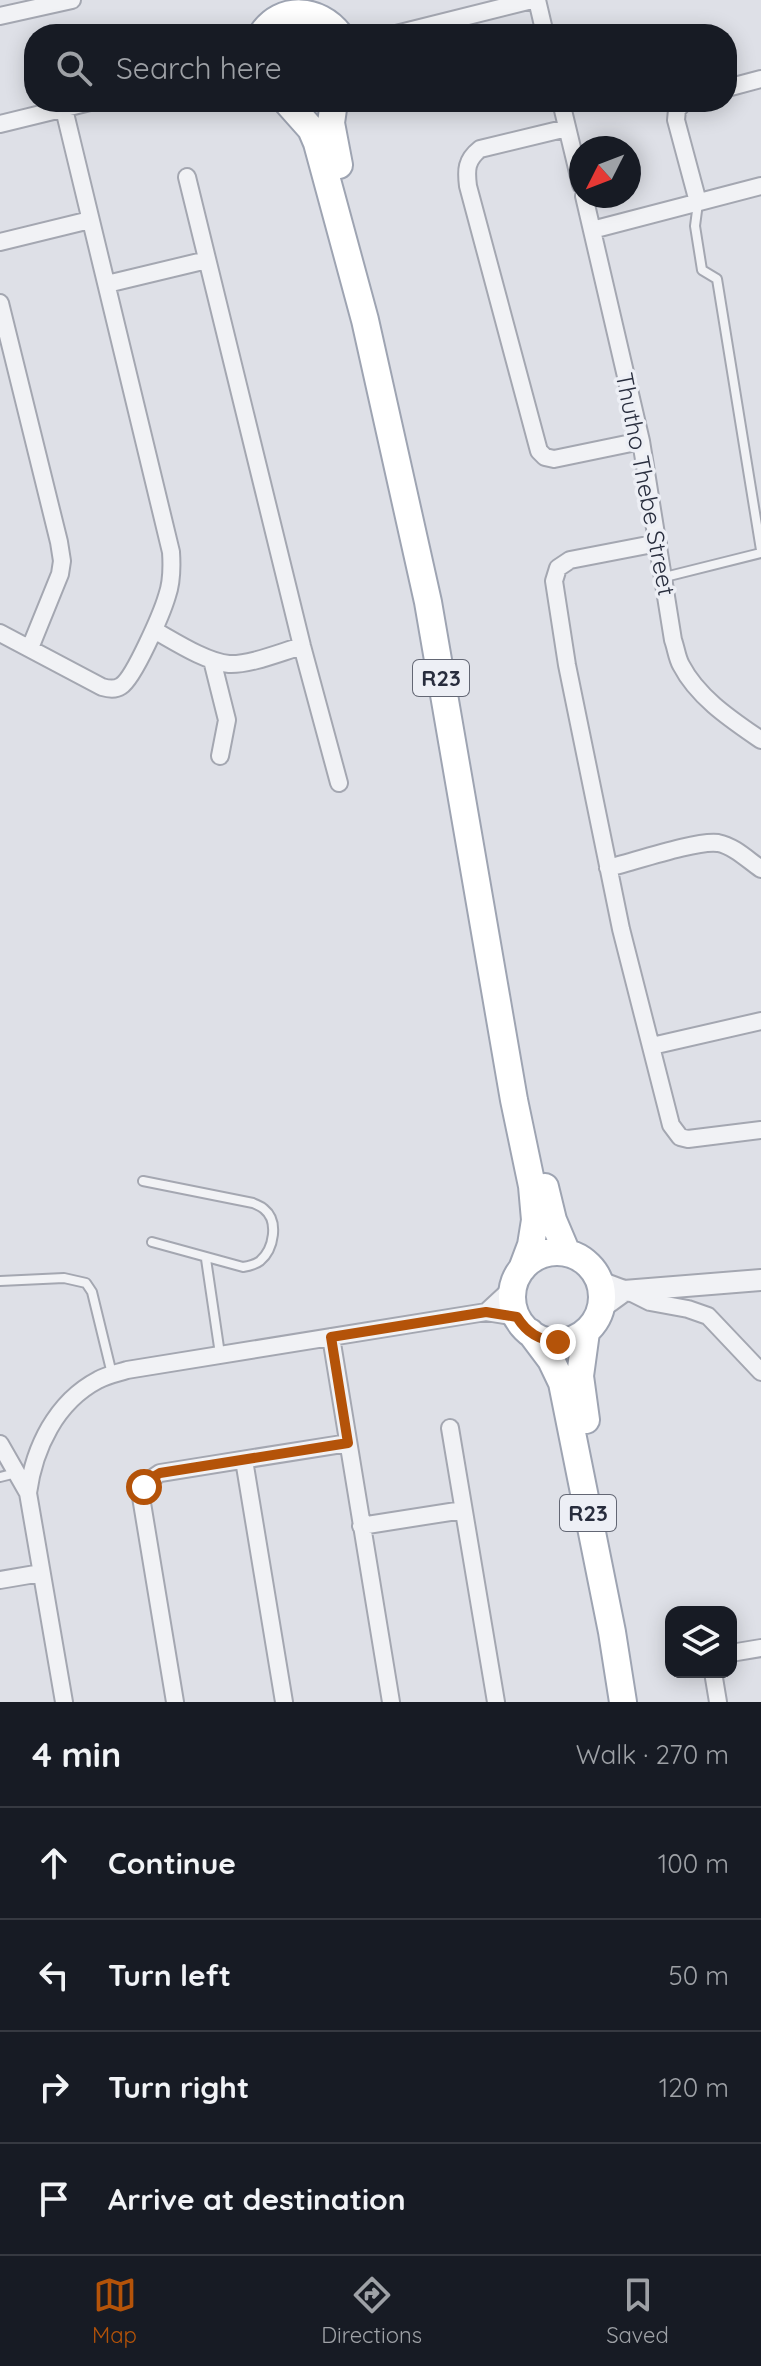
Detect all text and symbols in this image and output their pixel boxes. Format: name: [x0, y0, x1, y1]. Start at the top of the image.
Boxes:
search box: [24, 24, 737, 112]
icon: search: [52, 46, 96, 90]
text: Search here: [116, 49, 282, 87]
north arrow: [569, 136, 641, 208]
street label: Thutho Thebe Street: [610, 370, 682, 598]
road number: R23: [413, 660, 469, 696]
route end: [540, 1324, 576, 1360]
route start: [126, 1469, 162, 1505]
road number: R23: [560, 1495, 616, 1531]
map controls: [665, 1606, 737, 1678]
button: layers: [665, 1606, 737, 1678]
text: 4 min: [32, 1733, 121, 1776]
text: Walk · 270 m: [576, 1738, 729, 1771]
icon: ahead: [32, 1841, 76, 1885]
text: Continue: [108, 1844, 236, 1882]
text: 100 m: [658, 1847, 729, 1880]
icon: left: [32, 1953, 76, 1997]
text: Turn left: [108, 1956, 231, 1994]
text: 50 m: [669, 1959, 729, 1992]
icon: right: [32, 2065, 76, 2109]
text: Turn right: [108, 2068, 249, 2106]
text: 120 m: [659, 2071, 729, 2104]
icon: arrive: [32, 2177, 76, 2221]
text: Arrive at destination: [108, 2180, 406, 2218]
tab: Map: [92, 2273, 137, 2349]
tab: Directions: [321, 2273, 422, 2349]
tab: Saved: [606, 2273, 669, 2349]

